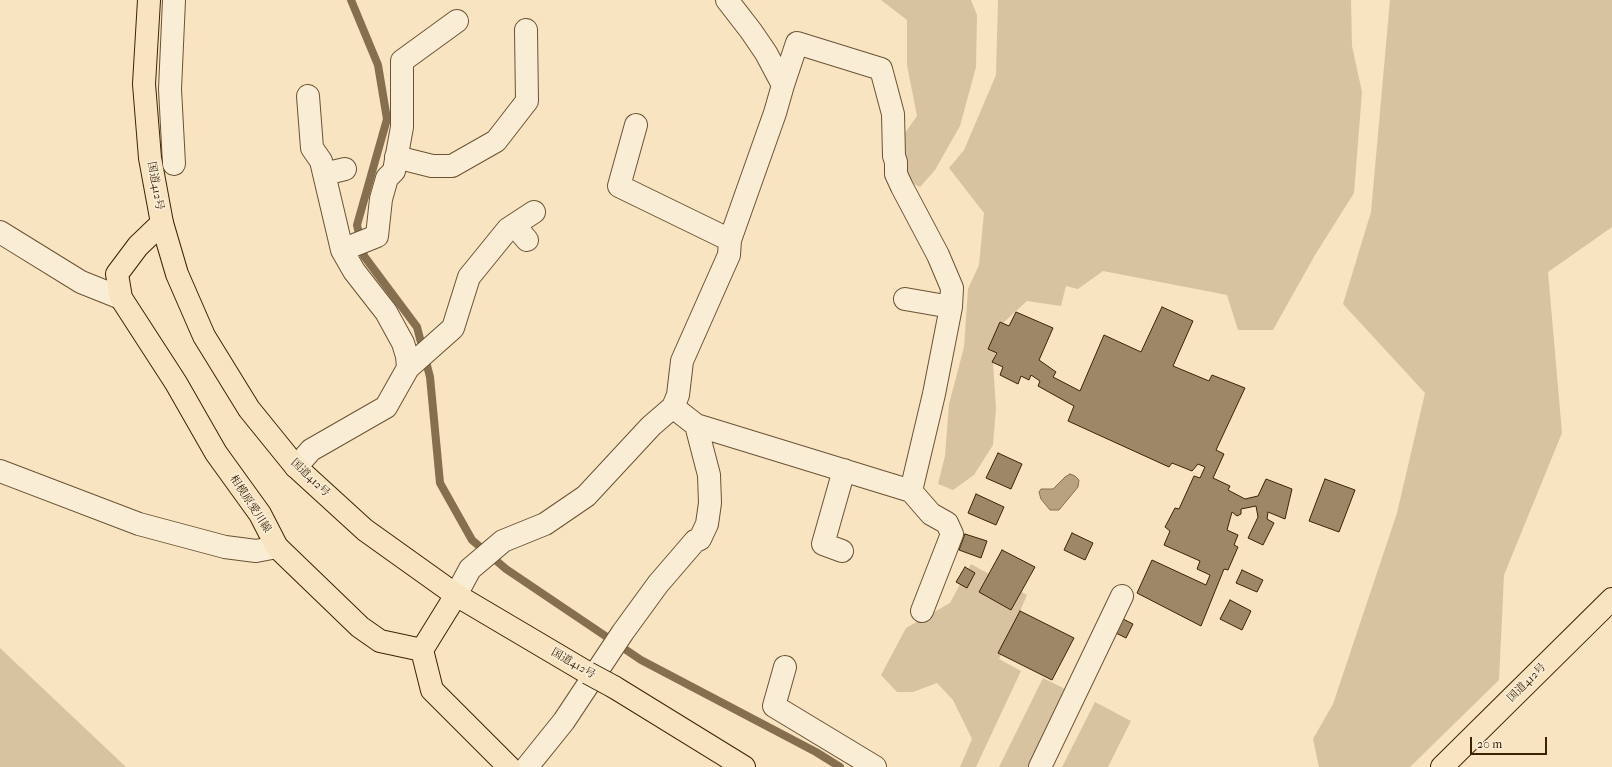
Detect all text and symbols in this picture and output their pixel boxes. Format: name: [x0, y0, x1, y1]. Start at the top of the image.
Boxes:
street label: 国道412号: [144, 161, 166, 211]
street label: 国道412号: [288, 456, 332, 500]
street label: 相模原愛川線: [226, 473, 274, 535]
street label: 国道412号: [548, 646, 598, 682]
street label: 国道412号: [1505, 661, 1549, 705]
scale bar: [1472, 729, 1549, 755]
text: 20 m: [1477, 737, 1502, 751]

